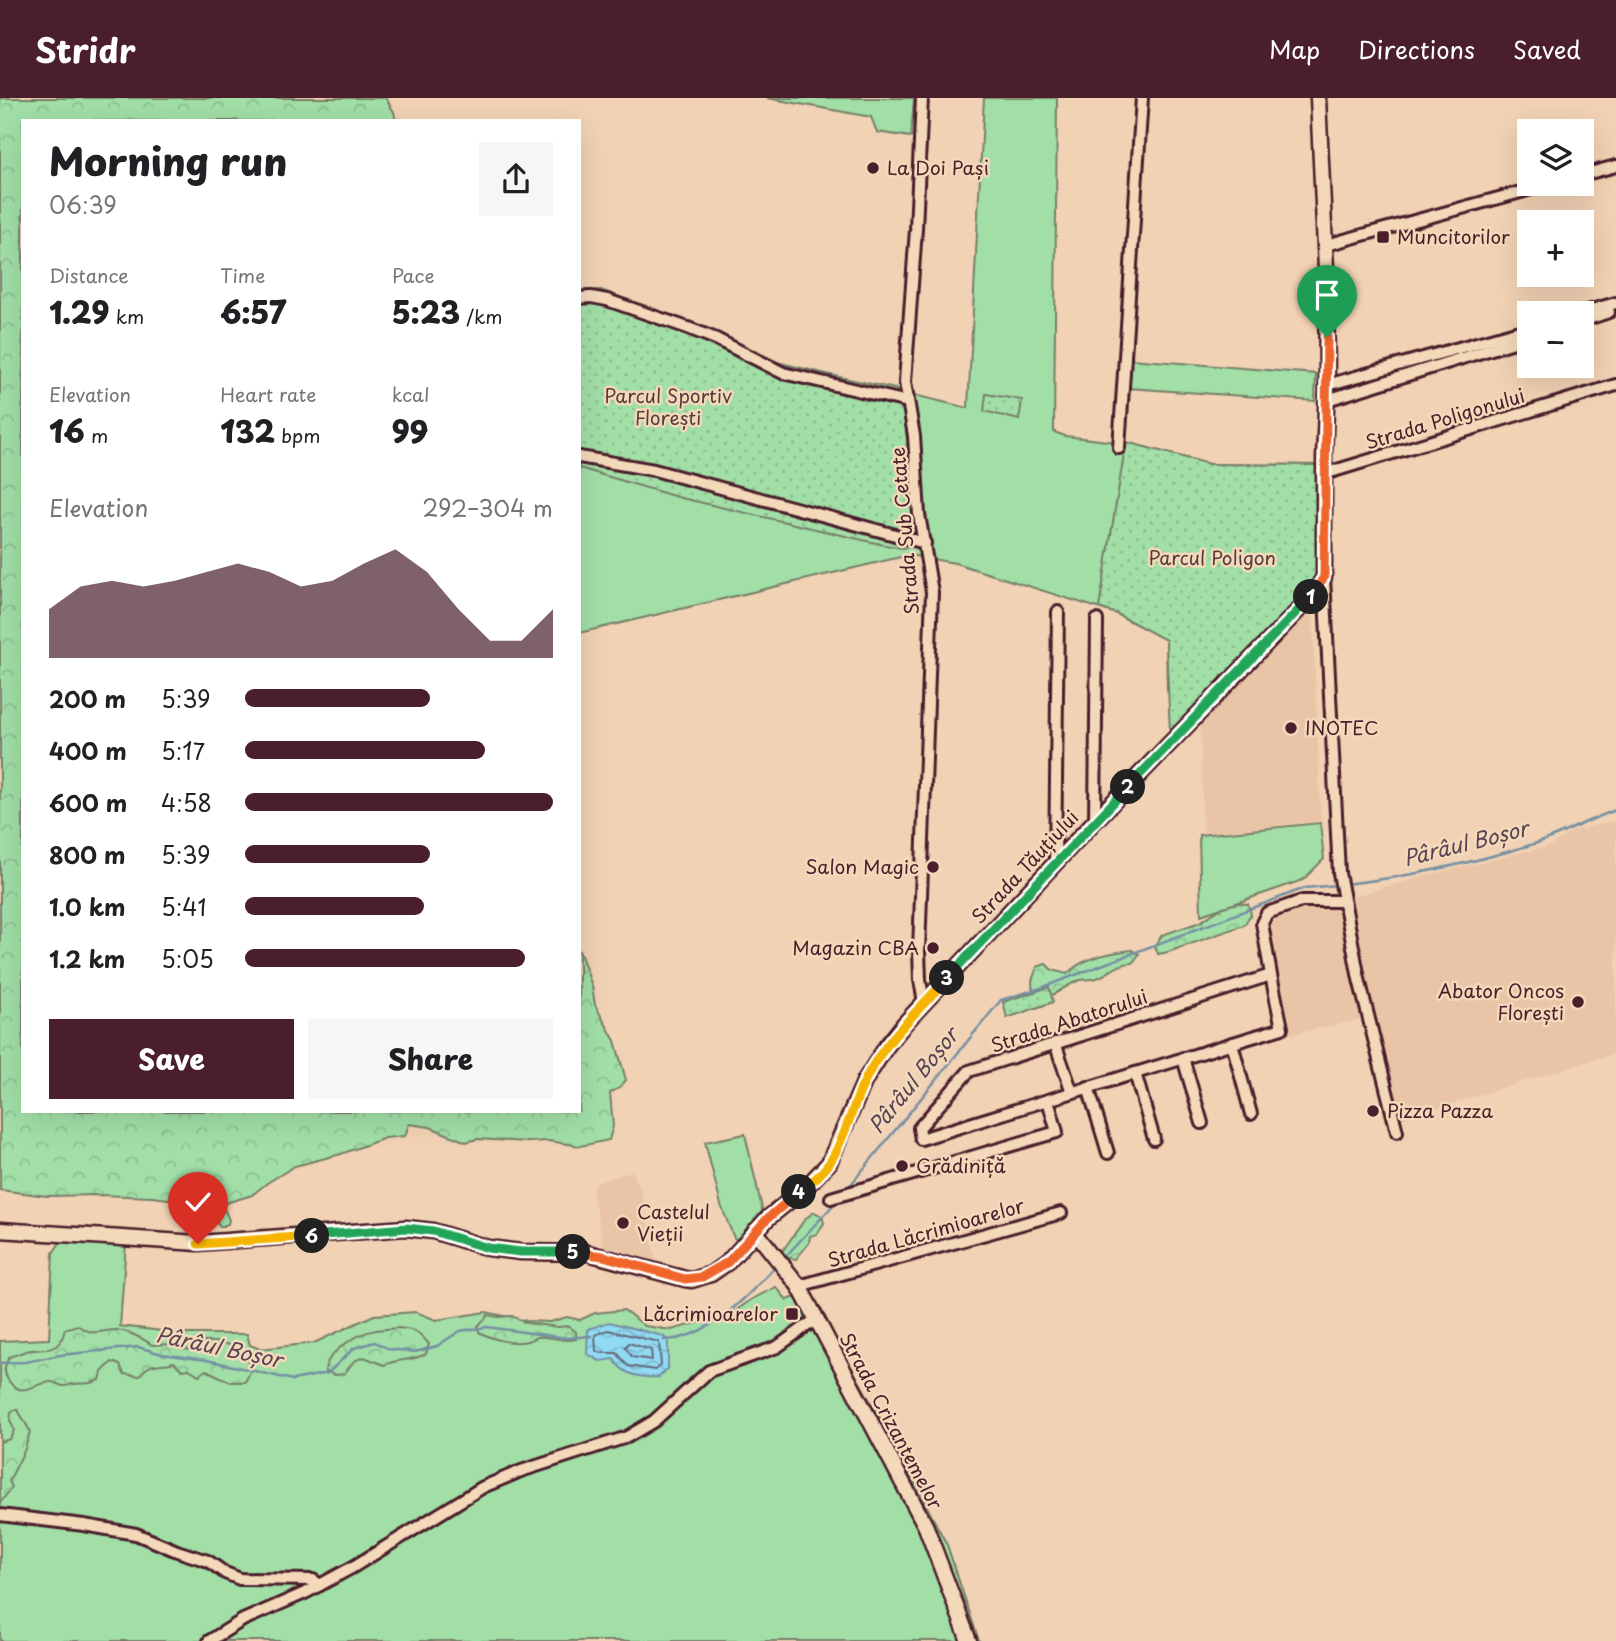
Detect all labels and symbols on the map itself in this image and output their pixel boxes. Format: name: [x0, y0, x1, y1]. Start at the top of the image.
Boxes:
place label: La Doi Pași: [887, 153, 989, 181]
marker: La Doi Pași: [865, 160, 881, 176]
place label: Muncitorilor: [1397, 222, 1510, 250]
marker: Muncitorilor: [1375, 229, 1391, 245]
pin: [1297, 265, 1357, 337]
street label: Strada Poligonului: [1362, 380, 1528, 456]
park label: Parcul Sportiv Florești: [604, 381, 732, 431]
street label: Strada Sub Cetate: [883, 446, 925, 616]
park label: Parcul Poligon: [1148, 543, 1276, 571]
pin: 1: [1294, 580, 1328, 614]
place label: INOTEC: [1305, 713, 1379, 741]
marker: INOTEC: [1283, 720, 1299, 736]
pin: 2: [1110, 770, 1146, 804]
street label: Strada Tăuțiului: [964, 803, 1084, 929]
water label: Pârâul Boșor: [1400, 810, 1535, 873]
place label: Salon Magic: [805, 852, 919, 880]
marker: Salon Magic: [925, 859, 941, 875]
place label: Magazin CBA: [792, 933, 919, 961]
marker: Magazin CBA: [925, 940, 941, 956]
pin: 3: [930, 960, 964, 996]
place label: Abator Oncos Florești: [1438, 976, 1564, 1026]
street label: Strada Abatorului: [987, 982, 1151, 1059]
marker: Abator Oncos Florești: [1570, 994, 1586, 1010]
water label: Pârâul Boșor: [860, 1017, 967, 1139]
place label: Pizza Pazza: [1387, 1096, 1493, 1124]
marker: Pizza Pazza: [1365, 1103, 1381, 1119]
place label: Grădiniță: [916, 1151, 1006, 1179]
marker: Grădiniță: [894, 1158, 910, 1174]
pin: [168, 1172, 228, 1244]
pin: 4: [782, 1174, 816, 1210]
street label: Strada Lăcrimioarelor: [824, 1190, 1028, 1274]
place label: Castelul Vieții: [637, 1197, 710, 1247]
marker: Castelul Vieții: [615, 1215, 631, 1231]
pin: 6: [294, 1218, 330, 1254]
pin: 5: [556, 1234, 590, 1270]
place label: Lăcrimioarelor: [643, 1299, 778, 1327]
marker: Lăcrimioarelor: [784, 1306, 800, 1322]
water label: Pârâul Boșor: [154, 1317, 288, 1376]
street label: Strada Crizantemelor: [833, 1327, 950, 1514]

